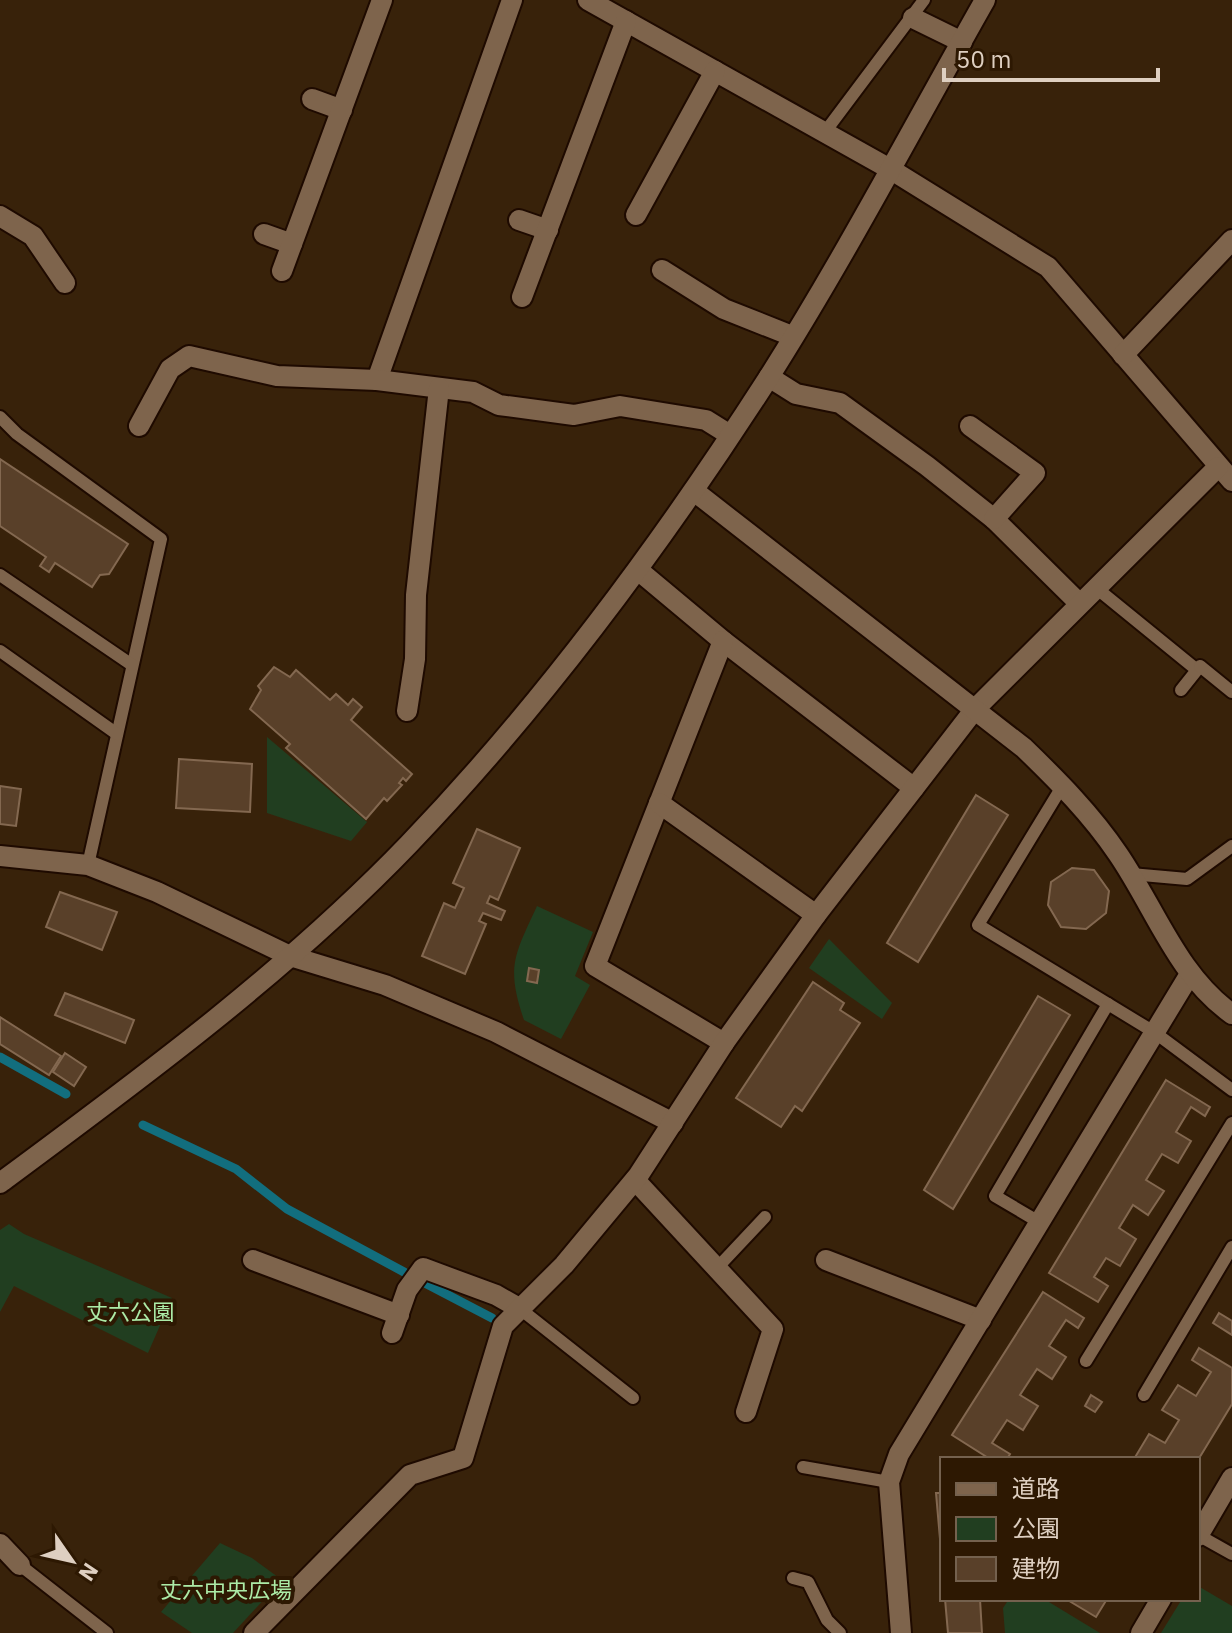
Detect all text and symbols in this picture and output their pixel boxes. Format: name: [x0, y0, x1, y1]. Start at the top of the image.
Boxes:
scale bar: [944, 32, 1158, 82]
text: 50 m: [956, 43, 1011, 75]
park label: 丈六公園: [86, 1297, 174, 1326]
legend: [940, 1457, 1200, 1601]
text: 道路: [1012, 1472, 1060, 1504]
text: 公園: [1012, 1512, 1060, 1544]
north arrow: [32, 1521, 112, 1601]
text: 建物: [1012, 1552, 1060, 1584]
text: N: [73, 1558, 105, 1587]
park label: 丈六中央広場: [160, 1575, 292, 1604]

